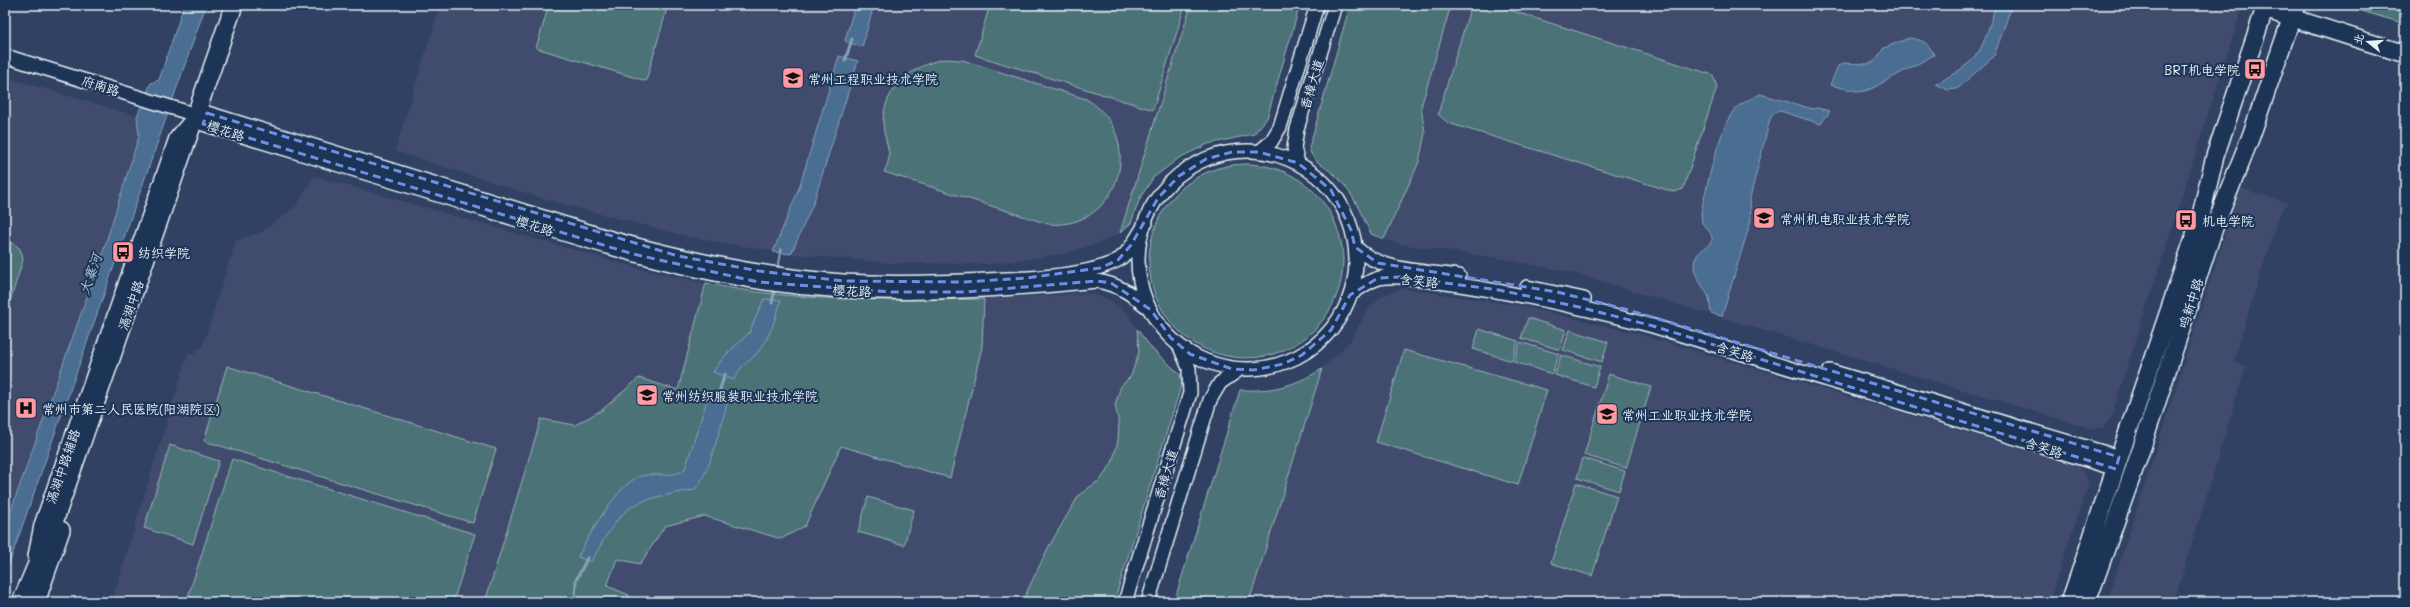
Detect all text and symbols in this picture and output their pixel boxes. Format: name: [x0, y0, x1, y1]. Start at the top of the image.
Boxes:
north arrow: [2348, 22, 2388, 62]
text: 北: [2349, 31, 2367, 46]
bus stop icon: BRT机电学院: [2242, 56, 2268, 82]
street label: 香樟大道: [1295, 57, 1327, 111]
place label: BRT机电学院: [2164, 61, 2240, 78]
school or university icon: 常州工程职业技术学院: [780, 65, 806, 91]
place label: 常州工程职业技术学院: [808, 70, 938, 87]
street label: 府南路: [80, 71, 122, 99]
street label: 樱花路: [205, 116, 247, 144]
school or university icon: 常州机电职业技术学院: [1751, 205, 1777, 231]
bus stop icon: 机电学院: [2173, 207, 2199, 233]
place label: 常州机电职业技术学院: [1780, 210, 1910, 227]
street label: 樱花路: [514, 211, 556, 239]
place label: 机电学院: [2202, 212, 2254, 229]
bus stop icon: 纺织学院: [110, 239, 136, 265]
place label: 纺织学院: [138, 244, 190, 261]
water label: 大寨河: [74, 249, 106, 297]
street label: 含笑路: [1399, 270, 1439, 290]
street label: 鸣新中路: [2174, 276, 2206, 330]
street label: 滆湖中路: [113, 278, 147, 332]
street label: 樱花路: [832, 280, 872, 300]
street label: 含笑路: [1714, 337, 1756, 365]
school or university icon: 常州纺织服装职业技术学院: [634, 382, 660, 408]
place label: 常州纺织服装职业技术学院: [662, 387, 818, 404]
hospital icon: 常州市第二人民医院(阳湖院区): [13, 395, 39, 421]
place label: 常州市第二人民医院(阳湖院区): [42, 400, 220, 417]
school or university icon: 常州工业职业技术学院: [1594, 401, 1620, 427]
place label: 常州工业职业技术学院: [1622, 406, 1752, 423]
street label: 滆湖中路辅路: [41, 426, 83, 506]
street label: 含笑路: [2023, 433, 2065, 461]
street label: 香樟大道: [1149, 447, 1181, 501]

